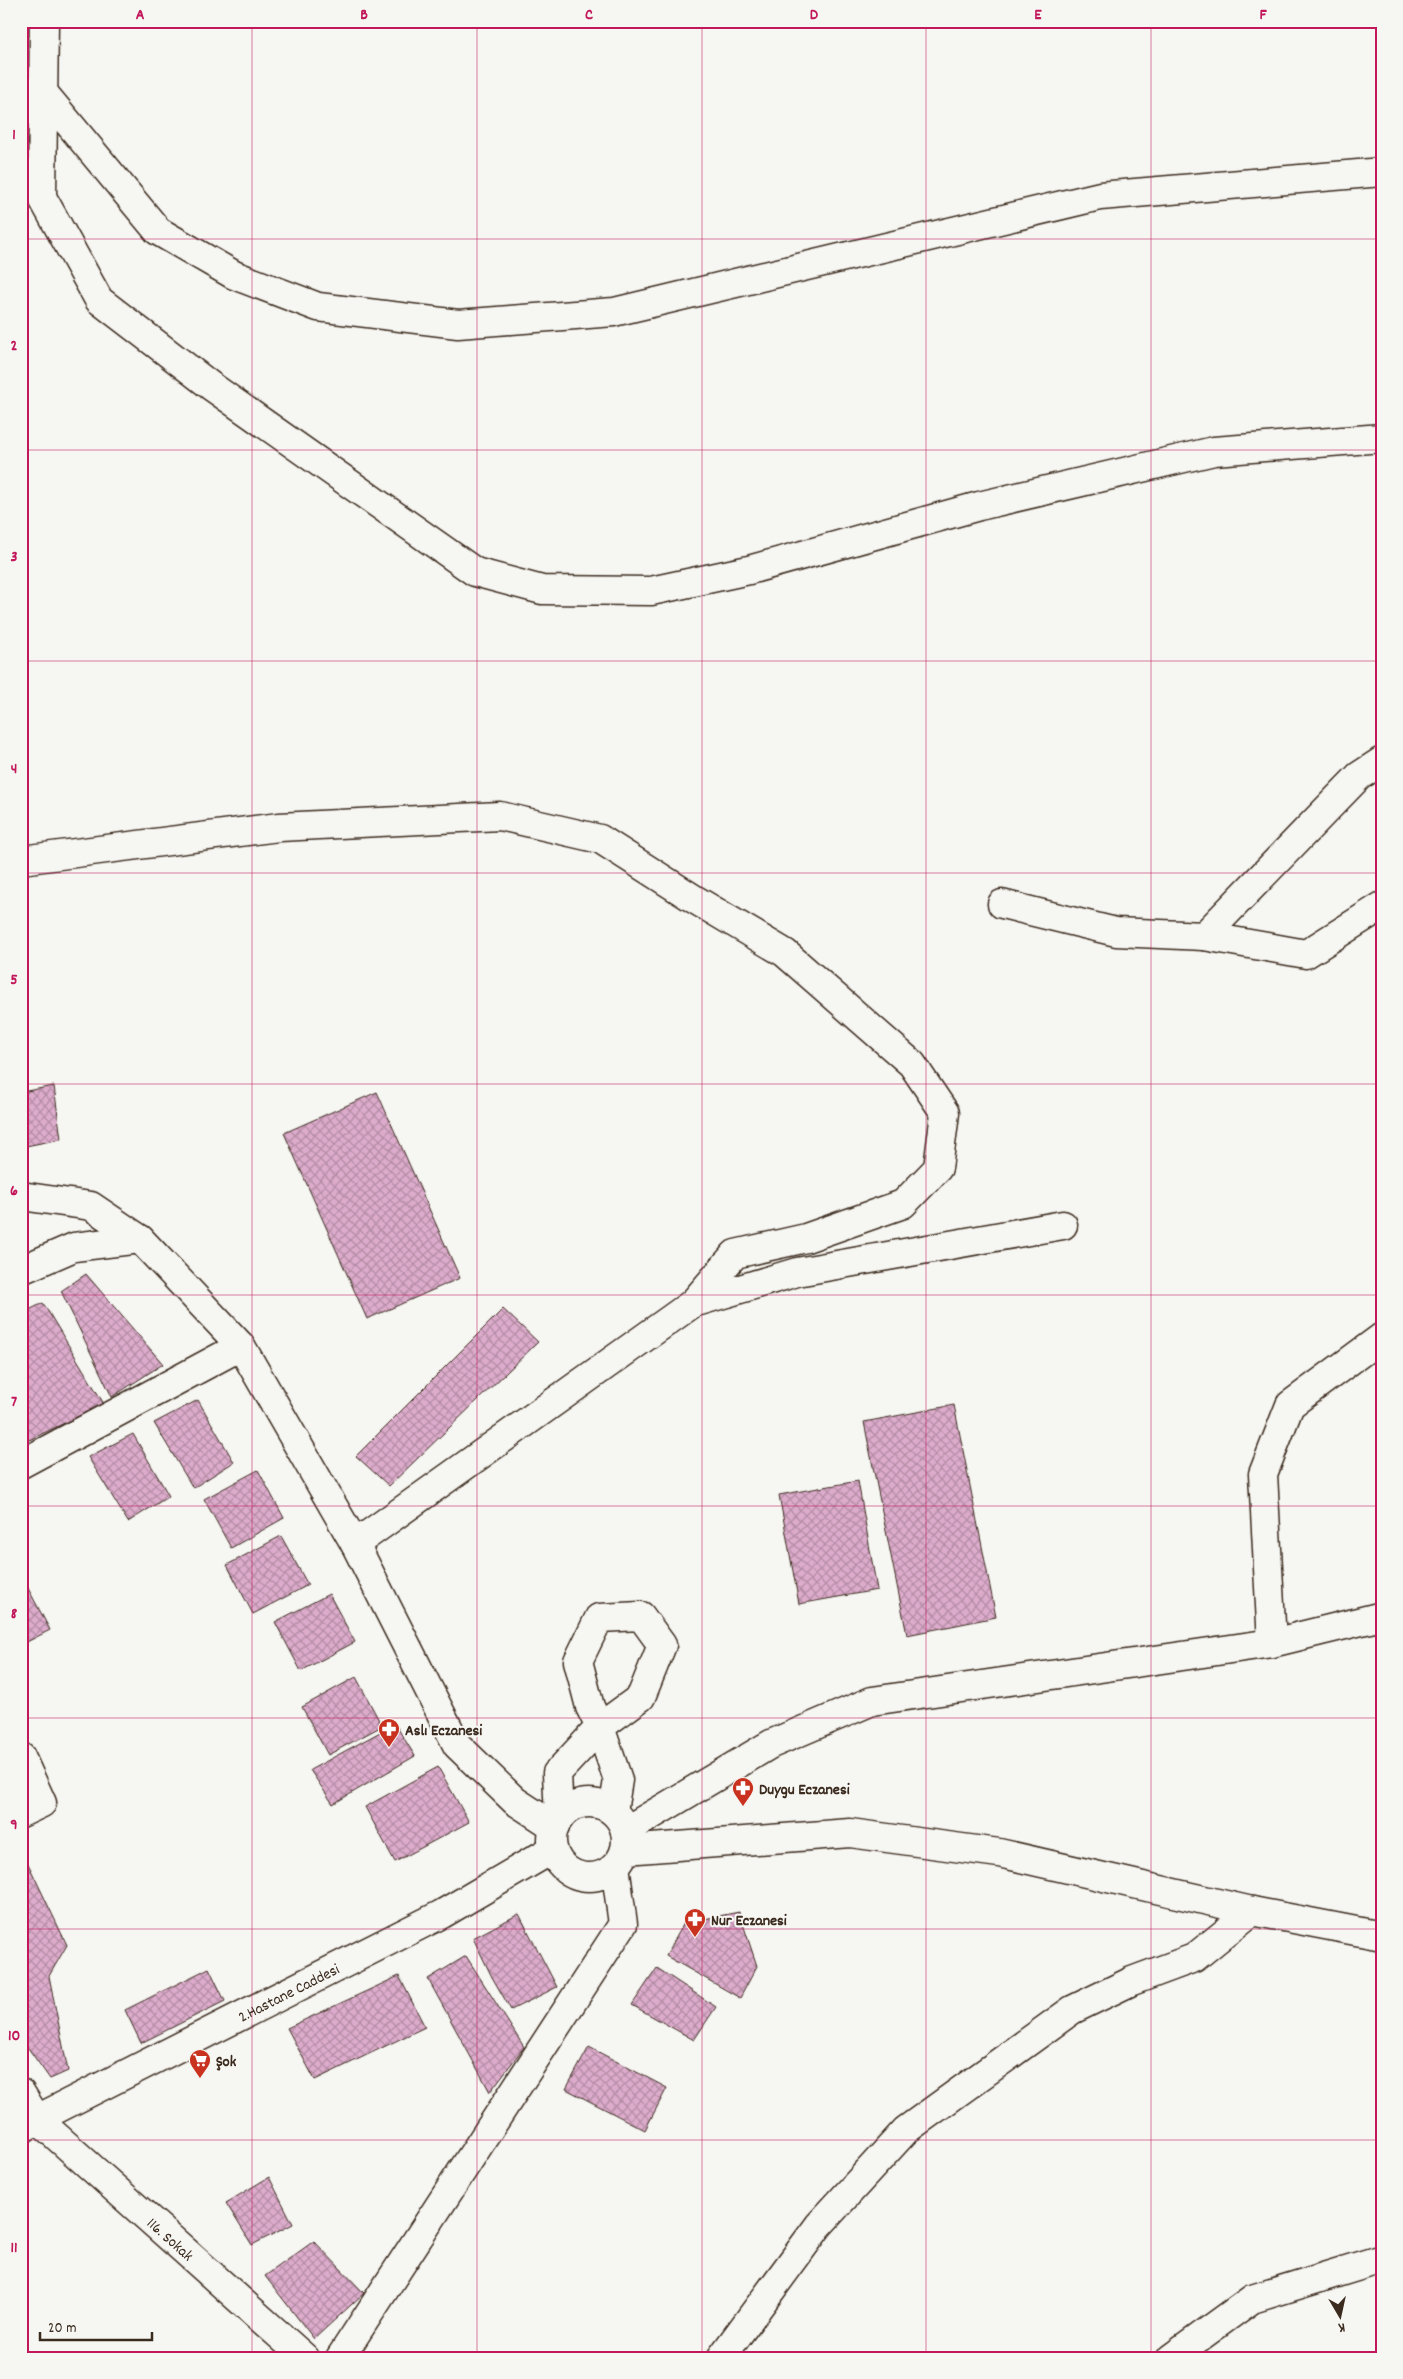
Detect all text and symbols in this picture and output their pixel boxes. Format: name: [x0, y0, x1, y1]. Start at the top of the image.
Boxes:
text: A: [136, 4, 145, 27]
text: B: [360, 4, 368, 27]
text: C: [585, 4, 593, 27]
text: D: [810, 4, 819, 27]
text: E: [1034, 4, 1042, 27]
text: F: [1259, 4, 1267, 27]
text: 1: [12, 124, 16, 147]
text: 2: [11, 335, 18, 358]
text: 3: [10, 546, 18, 569]
text: 4: [11, 758, 17, 781]
text: 5: [10, 969, 18, 992]
text: 6: [10, 1180, 18, 1203]
text: 7: [11, 1391, 17, 1414]
text: 8: [11, 1603, 18, 1626]
pharmacy icon: Aslı Eczanesi: [377, 1717, 401, 1748]
place label: Aslı Eczanesi: [405, 1720, 482, 1743]
pharmacy icon: Duygu Eczanesi: [731, 1776, 755, 1807]
place label: Duygu Eczanesi: [759, 1779, 850, 1802]
text: 9: [10, 1814, 18, 1837]
pharmacy icon: Nur Eczanesi: [683, 1907, 707, 1938]
place label: Nur Eczanesi: [711, 1910, 787, 1933]
street label: 2.Hastane Caddesi: [235, 1959, 344, 2029]
text: 10: [8, 2025, 20, 2048]
supermarket icon: Şok: [188, 2048, 212, 2079]
place label: Şok: [216, 2051, 237, 2074]
street label: 116. Sokak: [141, 2213, 198, 2268]
text: 11: [10, 2237, 18, 2260]
north arrow: [1316, 2292, 1366, 2342]
scale bar: [40, 2309, 152, 2341]
text: K: [1336, 2316, 1346, 2337]
text: 20 m: [48, 2318, 76, 2340]

